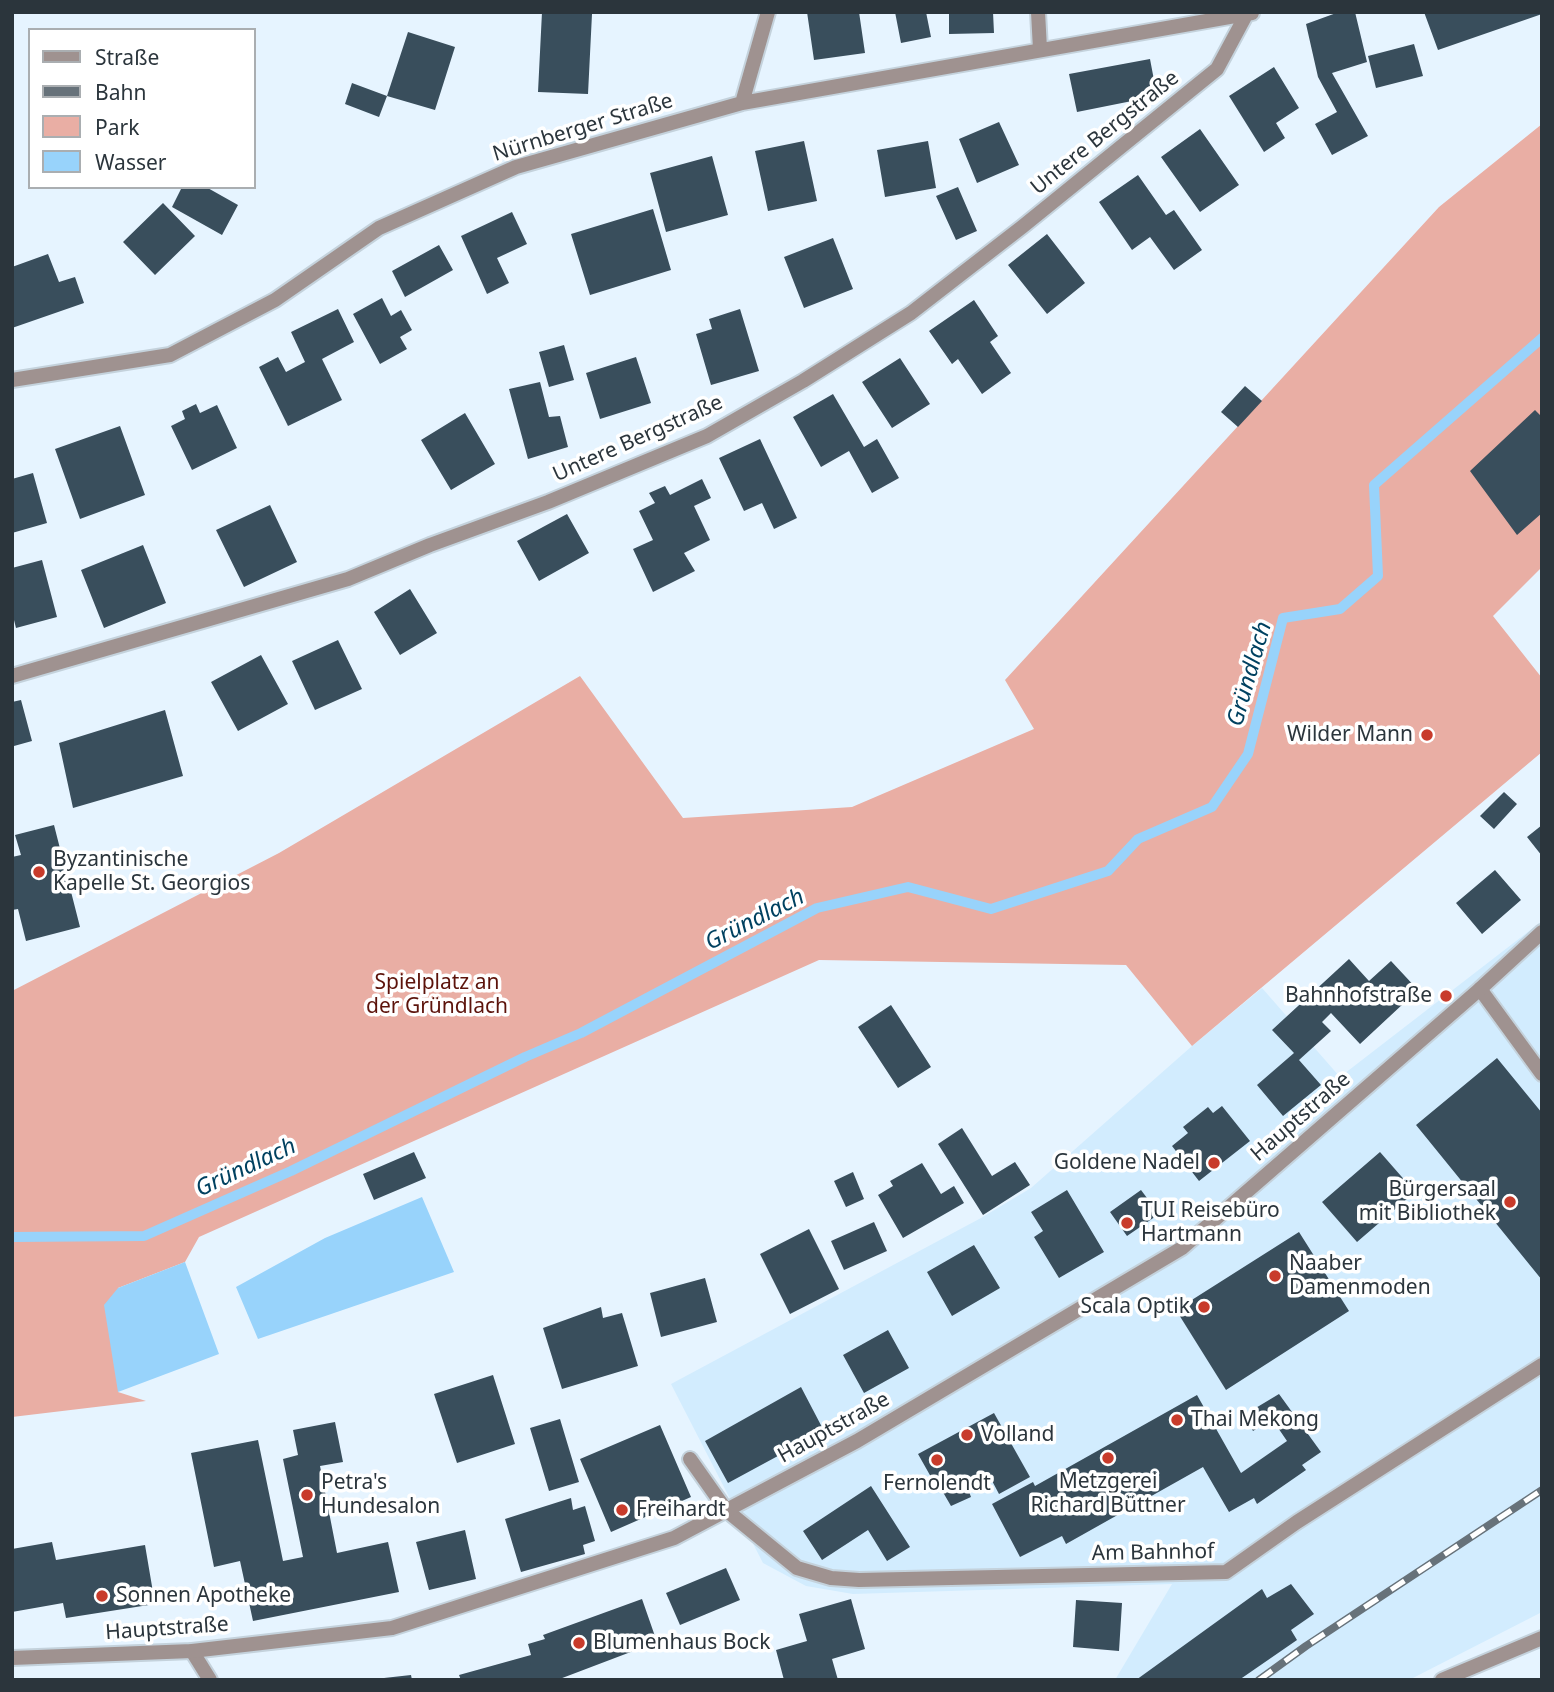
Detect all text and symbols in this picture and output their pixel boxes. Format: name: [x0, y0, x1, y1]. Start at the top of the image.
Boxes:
legend: [28, 28, 256, 189]
text: Straße: [95, 43, 159, 71]
street label: Untere Bergstraße: [1026, 66, 1184, 200]
text: Bahn: [95, 78, 146, 106]
street label: Nürnberger Straße: [490, 89, 676, 167]
text: Park: [95, 113, 139, 141]
text: Wasser: [95, 148, 167, 176]
street label: Untere Bergstraße: [549, 390, 727, 488]
water label: Gründlach: [1222, 619, 1278, 729]
place label: Wilder Mann: [1287, 722, 1413, 748]
marker: Wilder Mann: [1419, 727, 1435, 743]
place label: Byzantinische Kapelle St. Georgios: [53, 847, 250, 897]
marker: Byzantinische Kapelle St. Georgios: [31, 864, 47, 880]
water label: Gründlach: [701, 883, 809, 957]
park label: Spielplatz an der Gründlach: [366, 970, 508, 1020]
place label: Bahnhofstraße: [1285, 983, 1432, 1009]
marker: Bahnhofstraße: [1438, 988, 1454, 1004]
street label: Hauptstraße: [1246, 1067, 1356, 1167]
water label: Gründlach: [191, 1133, 301, 1203]
place label: Goldene Nadel: [1054, 1150, 1200, 1176]
marker: Goldene Nadel: [1206, 1155, 1222, 1171]
place label: Bürgersaal mit Bibliothek: [1359, 1177, 1496, 1227]
marker: Bürgersaal mit Bibliothek: [1502, 1194, 1518, 1210]
place label: TUI Reisebüro Hartmann: [1141, 1198, 1280, 1248]
marker: TUI Reisebüro Hartmann: [1119, 1215, 1135, 1231]
place label: Naaber Damenmoden: [1289, 1251, 1431, 1301]
marker: Naaber Damenmoden: [1267, 1268, 1283, 1284]
place label: Scala Optik: [1080, 1294, 1190, 1320]
marker: Scala Optik: [1196, 1299, 1212, 1315]
street label: Hauptstraße: [774, 1387, 894, 1469]
place label: Thai Mekong: [1191, 1407, 1319, 1433]
marker: Thai Mekong: [1169, 1412, 1185, 1428]
place label: Volland: [981, 1422, 1054, 1448]
marker: Volland: [959, 1427, 975, 1443]
marker: Metzgerei Richard Büttner: [1100, 1450, 1116, 1466]
marker: Fernolendt: [929, 1452, 945, 1468]
place label: Metzgerei Richard Büttner: [1030, 1469, 1186, 1519]
place label: Petra's Hundesalon: [321, 1470, 440, 1520]
place label: Fernolendt: [883, 1471, 991, 1497]
marker: Petra's Hundesalon: [299, 1487, 315, 1503]
place label: Freihardt: [636, 1497, 726, 1523]
marker: Freihardt: [614, 1502, 630, 1518]
street label: Am Bahnhof: [1091, 1539, 1215, 1567]
place label: Sonnen Apotheke: [116, 1583, 291, 1609]
marker: Sonnen Apotheke: [94, 1588, 110, 1604]
street label: Hauptstraße: [104, 1612, 230, 1646]
place label: Blumenhaus Bock: [593, 1630, 770, 1656]
marker: Blumenhaus Bock: [571, 1635, 587, 1651]

